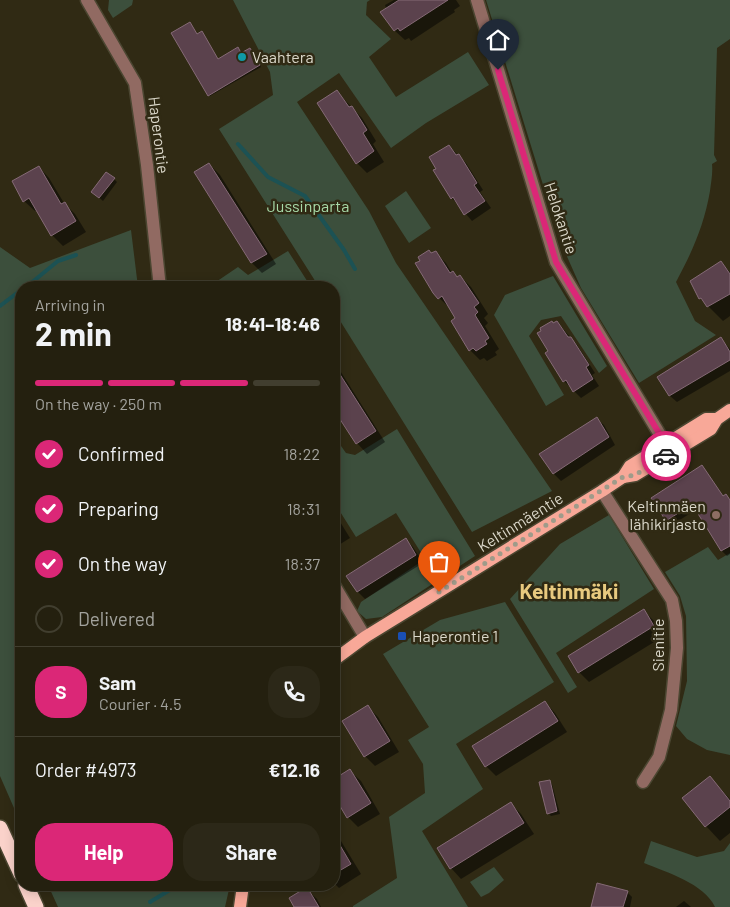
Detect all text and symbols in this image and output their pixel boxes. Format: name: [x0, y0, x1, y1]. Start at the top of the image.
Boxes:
pin: [477, 19, 519, 70]
icon: home: [484, 26, 512, 54]
place label: Vaahtera: [252, 47, 314, 66]
marker: Vaahtera: [236, 51, 248, 63]
street label: Haperontie: [145, 95, 174, 175]
street label: Helokantie: [541, 179, 582, 256]
park label: Jussinparta: [267, 196, 349, 215]
text: Arriving in: [35, 295, 105, 314]
text: 18:41–18:46: [225, 312, 320, 335]
text: 2 min: [35, 314, 112, 352]
text: On the way · 250 m: [35, 394, 162, 413]
courier: [641, 431, 691, 481]
icon: check: [35, 440, 63, 468]
text: Confirmed: [78, 442, 165, 465]
icon: car: [652, 442, 680, 470]
text: 18:22: [283, 444, 320, 463]
street label: Keltinmäentie: [474, 488, 566, 555]
icon: check: [35, 495, 63, 523]
place label: Keltinmäen lähikirjasto: [627, 496, 706, 533]
text: Preparing: [78, 497, 159, 520]
text: 18:31: [287, 499, 320, 518]
marker: Keltinmäen lähikirjasto: [710, 509, 722, 521]
pin: [418, 541, 460, 592]
icon: bag: [425, 548, 453, 576]
icon: check: [35, 550, 63, 578]
text: On the way: [78, 552, 167, 575]
text: 18:37: [285, 554, 320, 573]
district label: Keltinmäki: [520, 578, 618, 603]
text: Delivered: [78, 607, 155, 630]
street label: Sienitie: [648, 618, 667, 672]
place label: Haperontie 1: [412, 626, 498, 645]
marker: Haperontie 1: [396, 630, 408, 642]
button: phone: [268, 666, 320, 718]
text: Sam: [99, 671, 136, 694]
text: S: [55, 680, 67, 703]
text: Courier · 4.5: [99, 694, 182, 713]
text: Order #4973: [35, 758, 137, 781]
text: €12.16: [269, 758, 320, 781]
button: Help: [35, 823, 173, 881]
button: Share: [183, 823, 320, 881]

